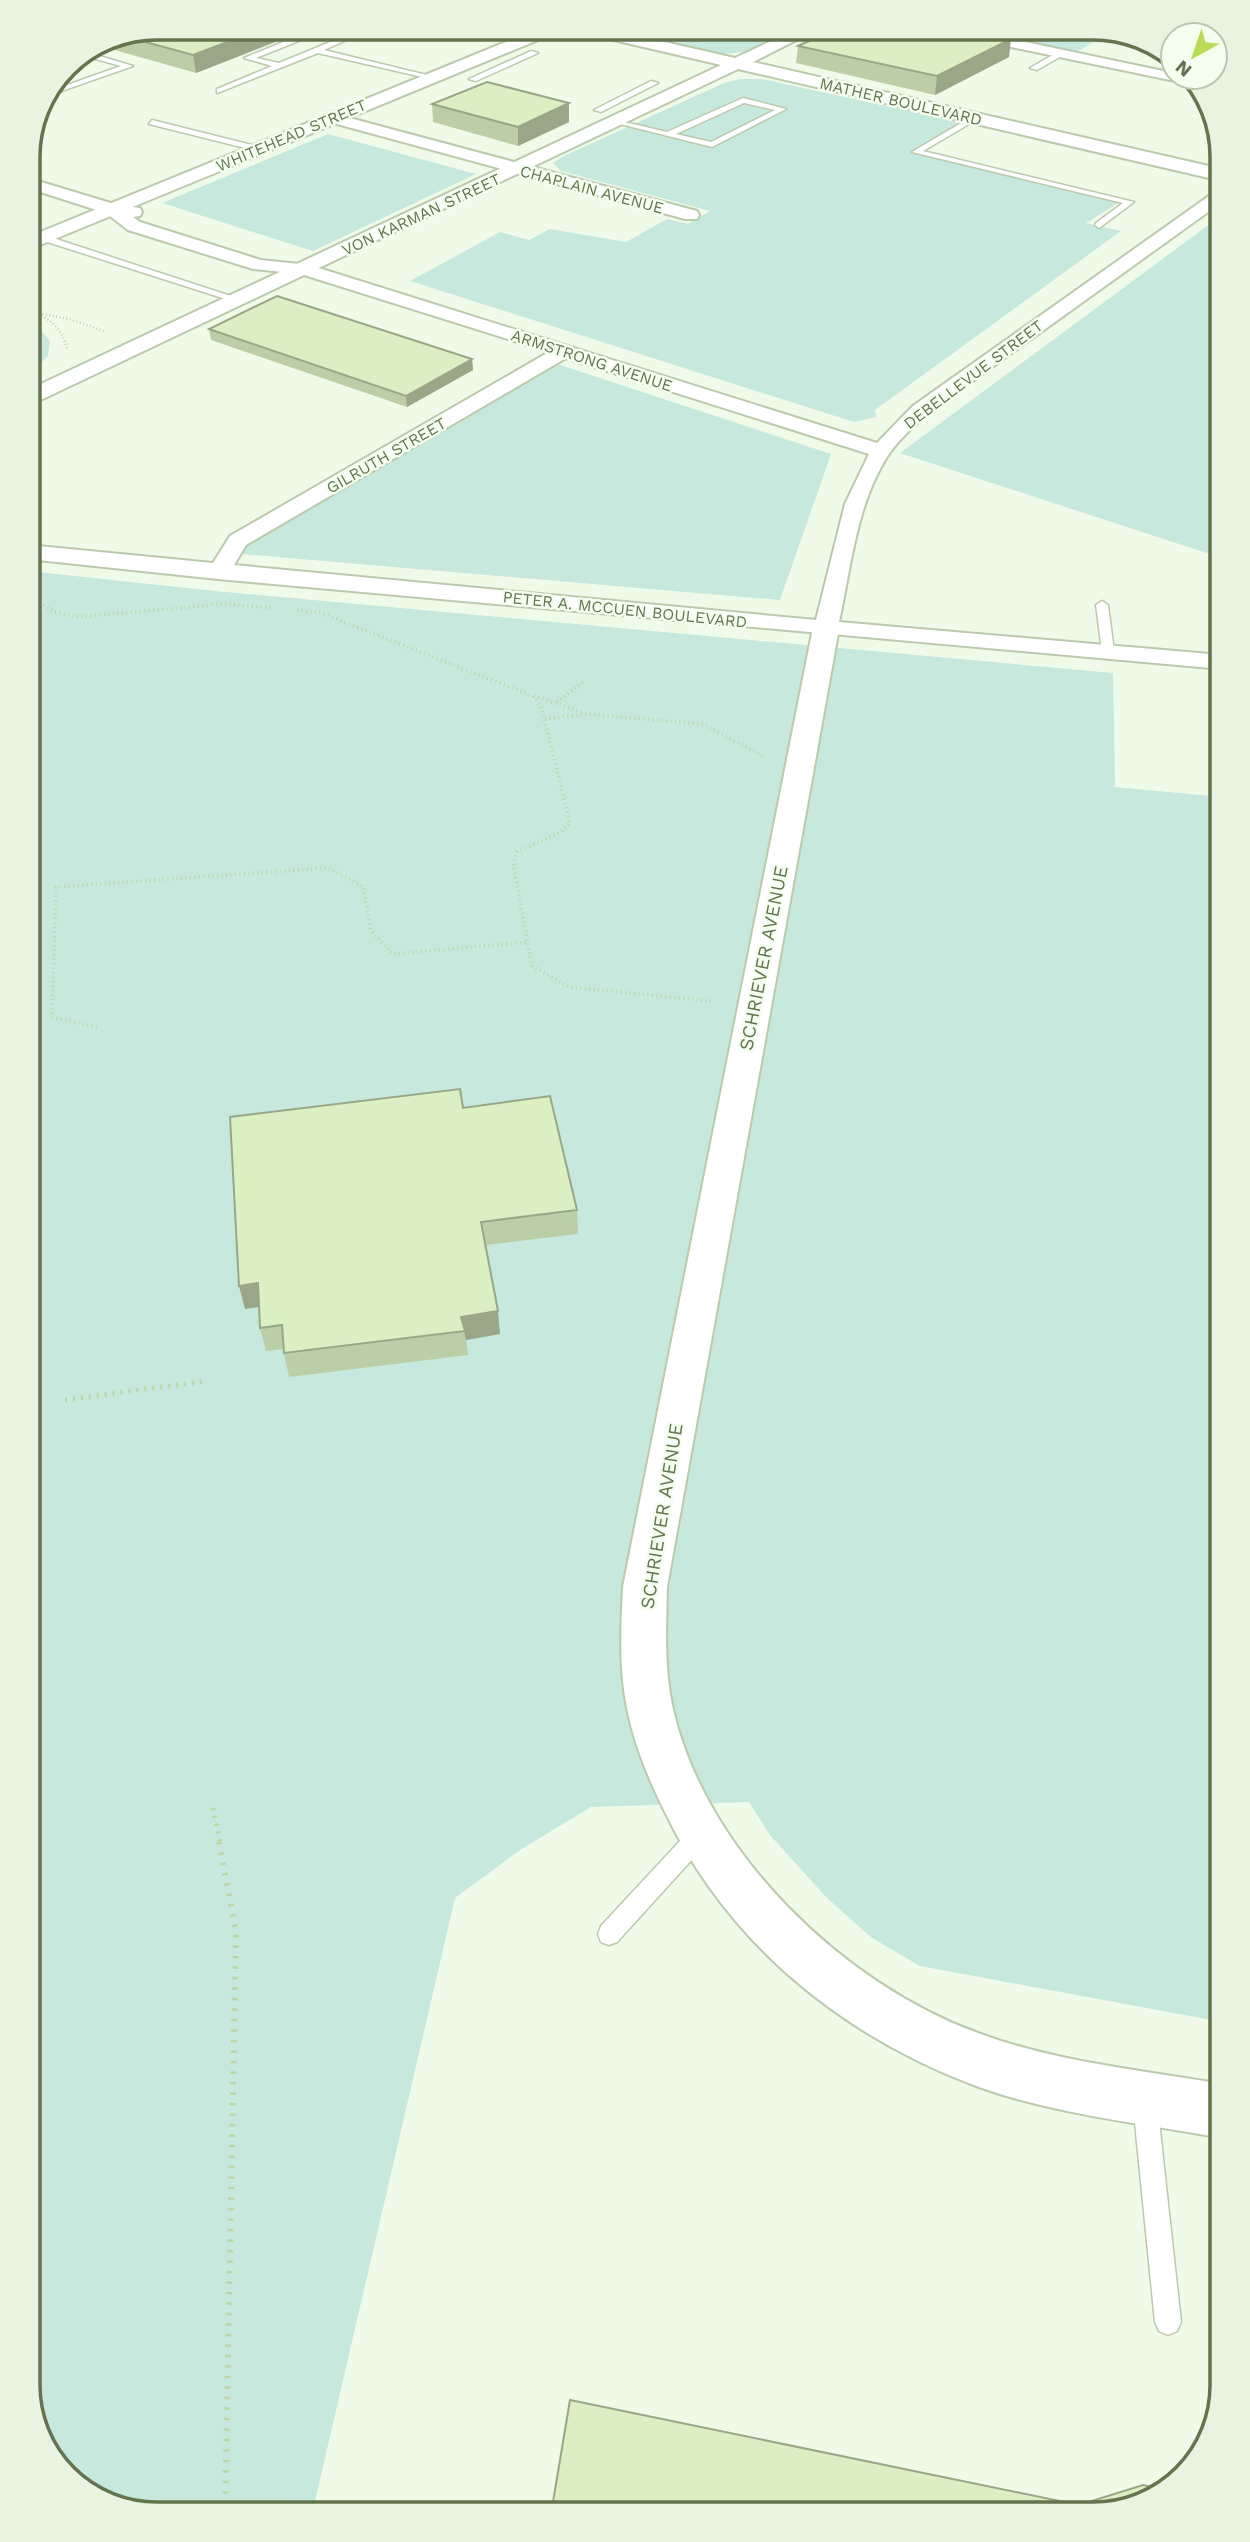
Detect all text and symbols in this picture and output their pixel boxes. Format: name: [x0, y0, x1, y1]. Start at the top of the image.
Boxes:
north arrow: [1159, 21, 1229, 91]
text: N: [1171, 55, 1196, 82]
street label: MATHER BOULEVARD: [818, 74, 984, 129]
street label: WHITEHEAD STREET: [213, 95, 369, 176]
street label: CHAPLAIN AVENUE: [518, 161, 666, 218]
street label: VON KARMAN STREET: [339, 169, 504, 260]
street label: DEBELLEVUE STREET: [900, 316, 1047, 433]
street label: ARMSTRONG AVENUE: [509, 325, 675, 396]
street label: GILRUTH STREET: [323, 413, 450, 497]
street label: PETER A. MCCUEN BOULEVARD: [502, 587, 748, 632]
street label: SCHRIEVER AVENUE: [734, 864, 793, 1052]
street label: SCHRIEVER AVENUE: [635, 1422, 688, 1611]

